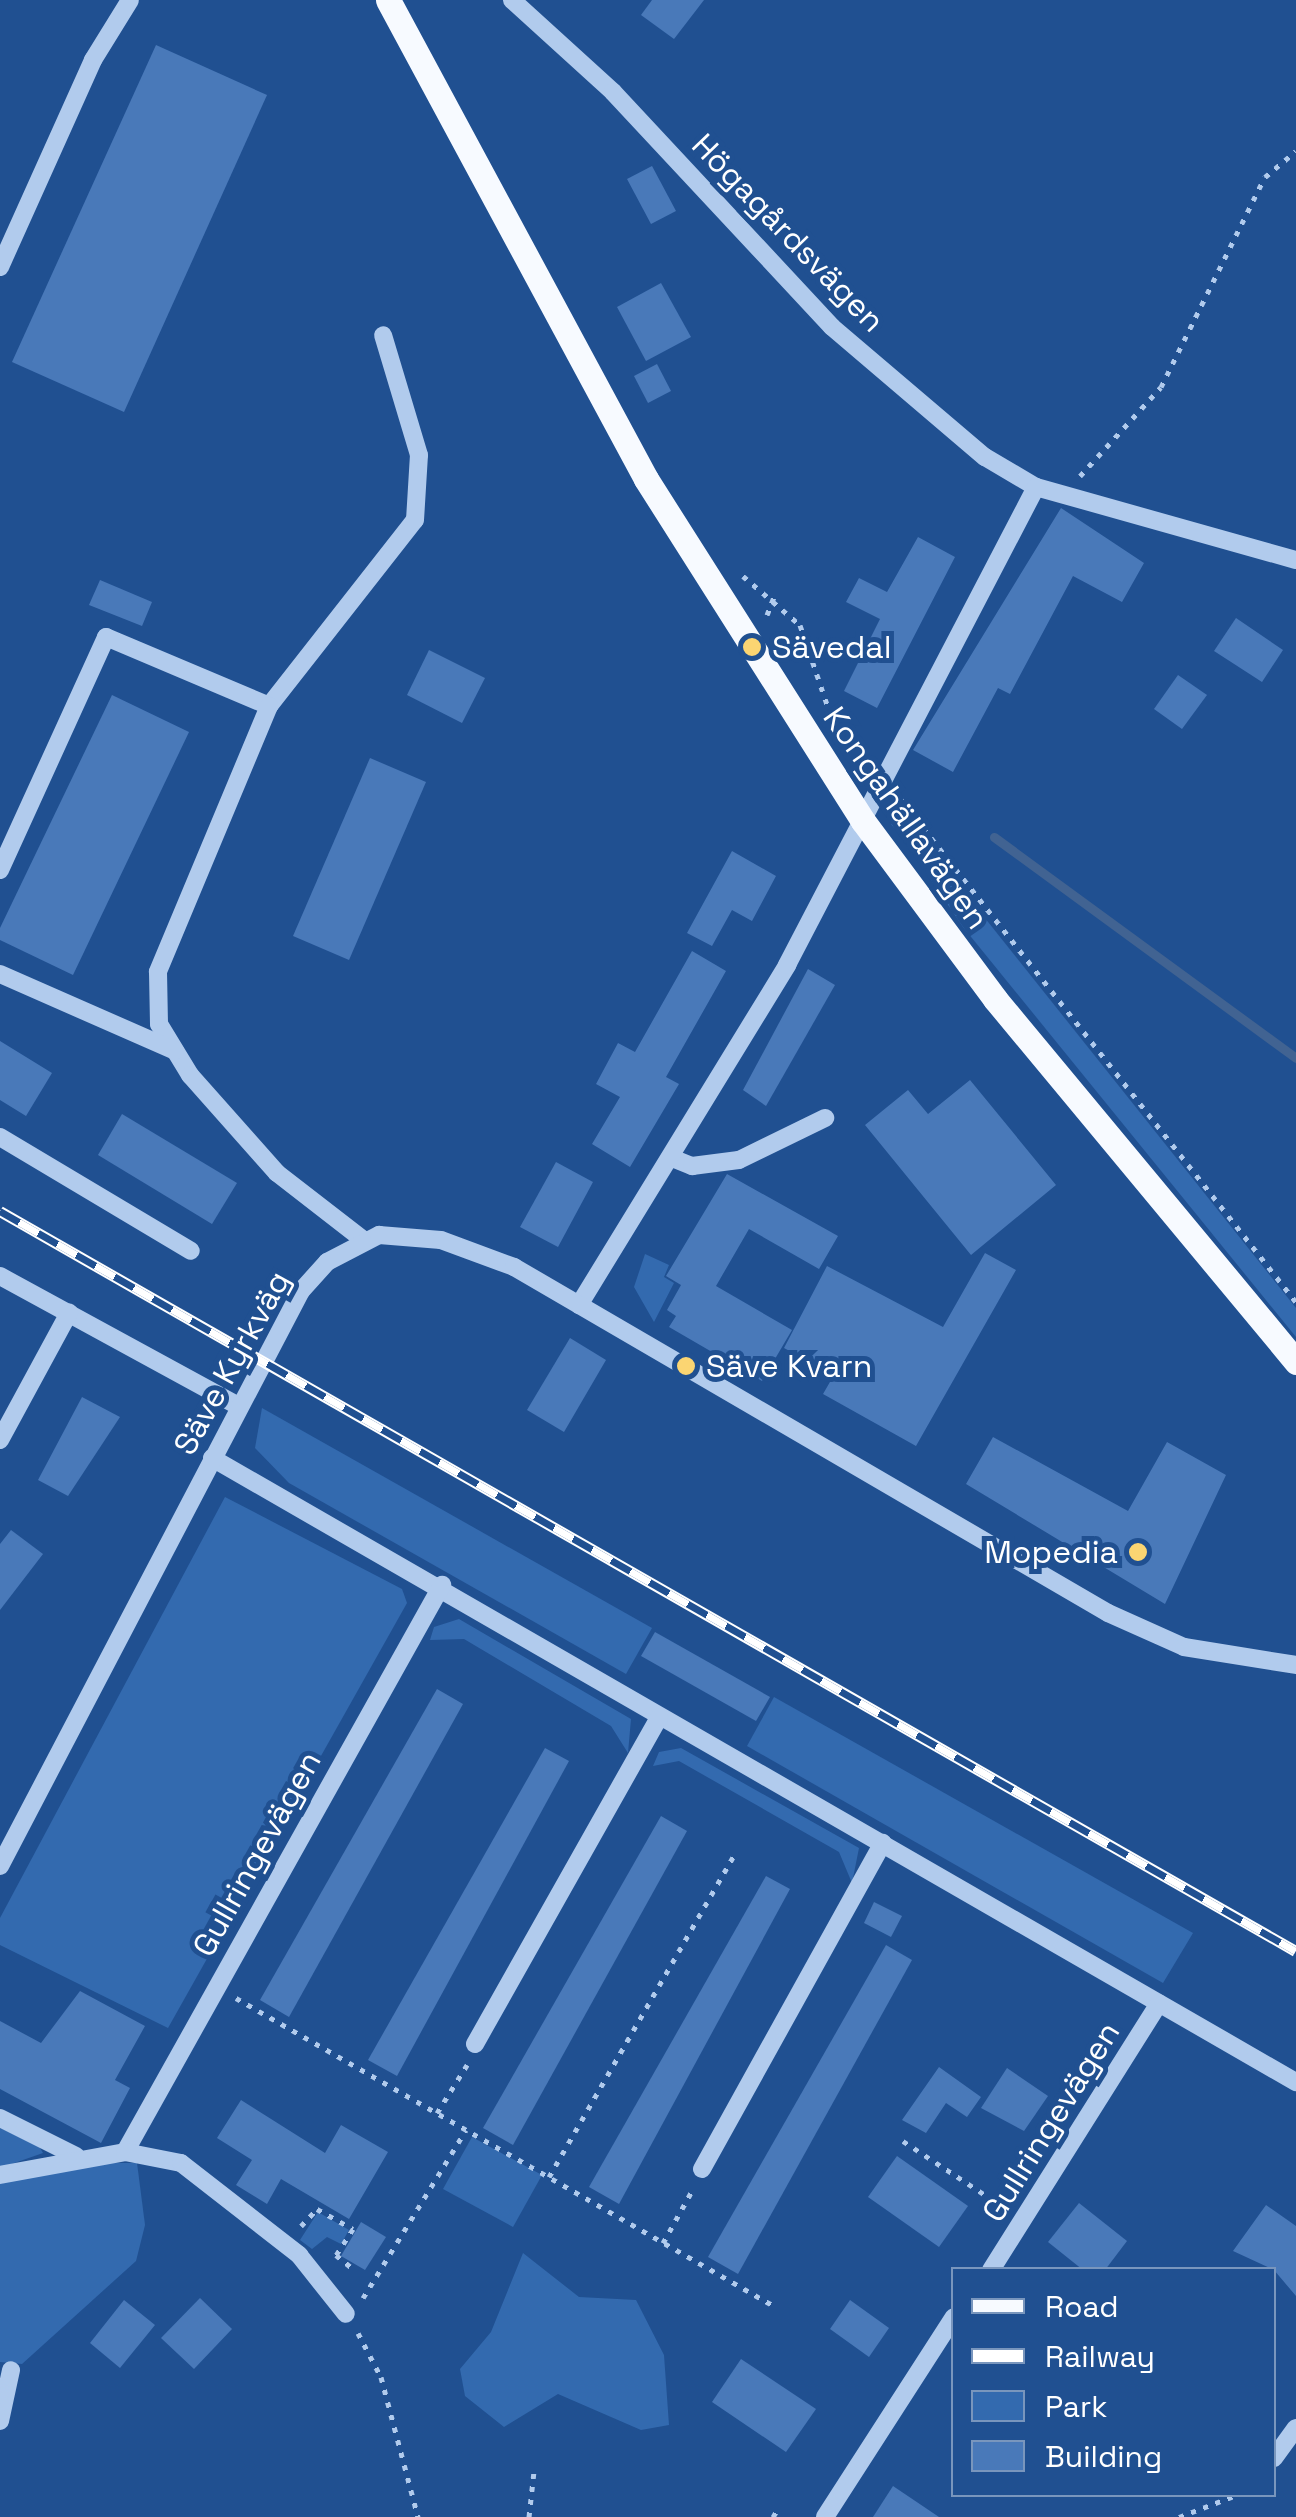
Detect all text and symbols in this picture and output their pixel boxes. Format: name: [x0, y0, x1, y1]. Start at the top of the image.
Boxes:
street label: Högagårdsvägen: [684, 126, 892, 340]
place label: Sävedal: [772, 628, 892, 666]
marker: Sävedal: [741, 636, 763, 658]
street label: Kongahällavägen: [815, 700, 997, 936]
street label: Säve Kyrkväg: [166, 1264, 298, 1462]
place label: Säve Kvarn: [706, 1347, 872, 1385]
marker: Säve Kvarn: [675, 1355, 697, 1377]
place label: Mopedia: [984, 1533, 1118, 1571]
marker: Mopedia: [1127, 1541, 1149, 1563]
street label: Gullringevägen: [185, 1745, 329, 1963]
street label: Gullringevägen: [974, 2015, 1128, 2229]
legend: [951, 2267, 1276, 2497]
text: Road: [1045, 2287, 1119, 2326]
text: Railway: [1045, 2337, 1155, 2376]
text: Park: [1045, 2387, 1107, 2426]
text: Building: [1045, 2437, 1162, 2476]

